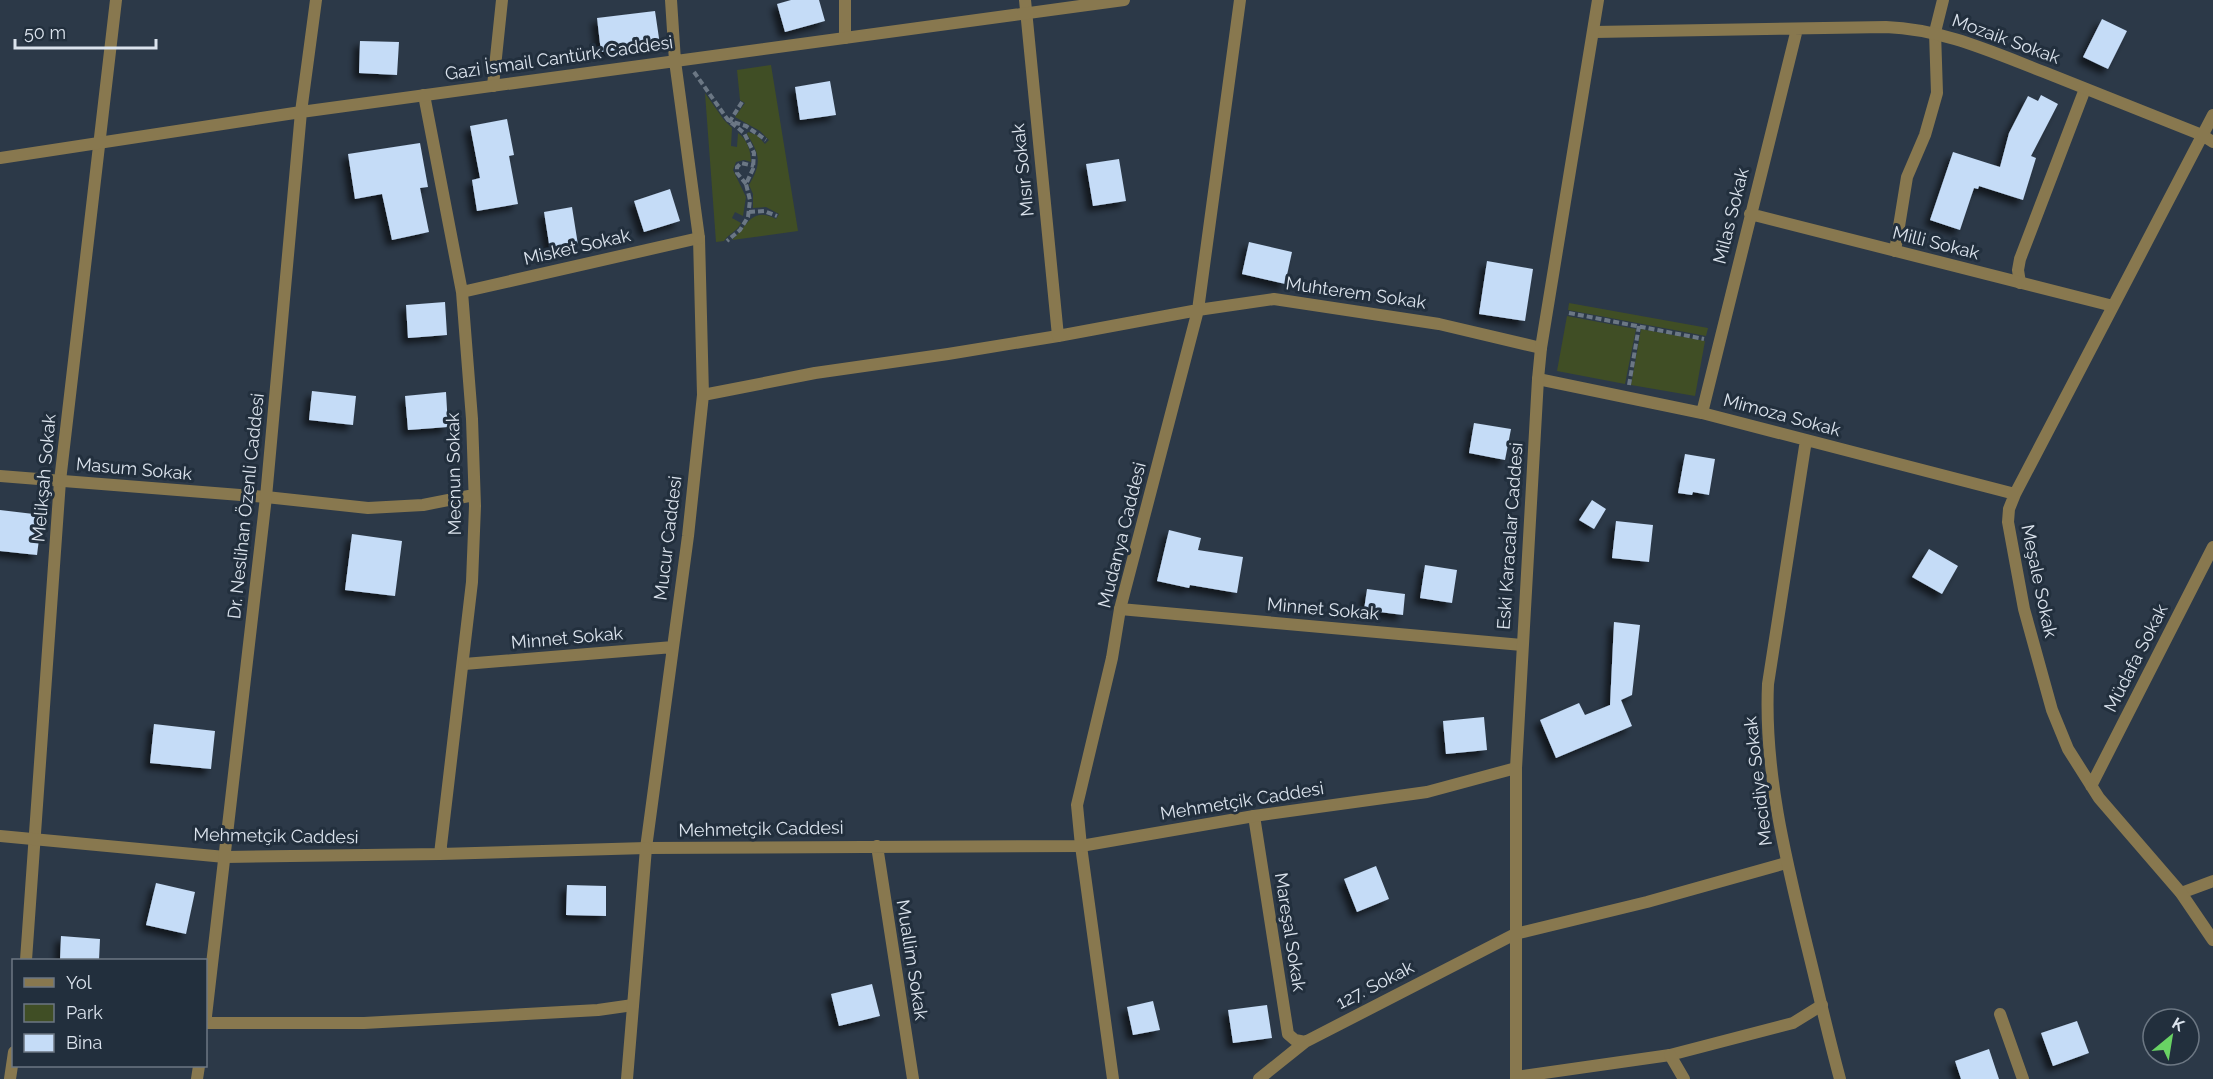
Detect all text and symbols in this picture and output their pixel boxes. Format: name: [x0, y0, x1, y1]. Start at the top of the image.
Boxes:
street label: Mozaik Sokak: [1949, 9, 2063, 68]
scale bar: [15, 12, 156, 50]
text: 50 m: [24, 22, 66, 43]
street label: Gazi İsmail Cantürk Caddesi: [444, 31, 674, 84]
street label: Mısır Sokak: [1007, 122, 1038, 218]
street label: Milas Sokak: [1708, 165, 1753, 266]
street label: Milli Sokak: [1891, 222, 1982, 264]
street label: Misket Sokak: [521, 224, 633, 269]
street label: Muhterem Sokak: [1285, 272, 1428, 313]
street label: Mimoza Sokak: [1721, 389, 1843, 440]
street label: Dr. Neslihan Özenli Caddesi: [223, 392, 268, 620]
street label: Mecnun Sokak: [442, 412, 465, 536]
street label: Melikşah Sokak: [27, 413, 60, 543]
street label: Eski Karacalar Caddesi: [1492, 442, 1527, 630]
street label: Masum Sokak: [75, 453, 193, 484]
street label: Mudanya Caddesi: [1093, 460, 1150, 610]
street label: Mucur Caddesi: [649, 474, 686, 601]
street label: Meşale Sokak: [2017, 522, 2062, 640]
street label: Minnet Sokak: [1266, 593, 1380, 624]
street label: Müdafa Sokak: [2099, 600, 2172, 715]
street label: Minnet Sokak: [510, 622, 624, 653]
street label: Mecidiye Sokak: [1739, 715, 1776, 847]
street label: Mehmetçik Caddesi: [1159, 777, 1325, 824]
street label: Mehmetçik Caddesi: [678, 817, 844, 840]
street label: Mehmetçik Caddesi: [193, 824, 359, 847]
street label: Mareşal Sokak: [1271, 871, 1310, 993]
street label: Muallim Sokak: [893, 898, 932, 1022]
street label: 127. Sokak: [1333, 956, 1417, 1013]
legend: [12, 959, 207, 1067]
text: Yol: [66, 972, 92, 993]
text: Park: [66, 1002, 103, 1023]
north arrow: [2141, 1007, 2201, 1067]
text: K: [2169, 1014, 2188, 1035]
text: Bina: [66, 1032, 102, 1053]

